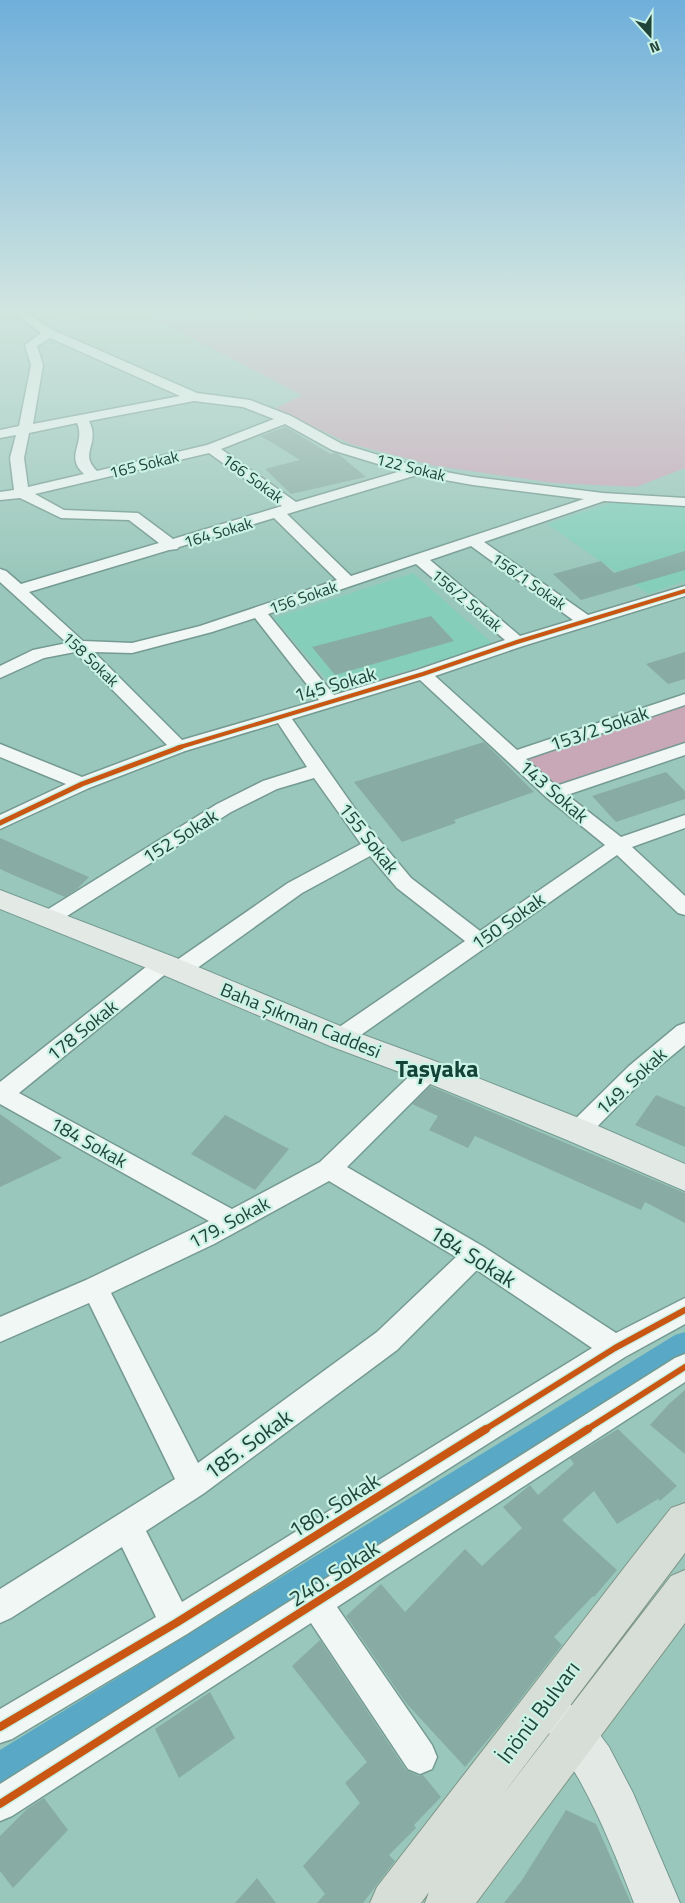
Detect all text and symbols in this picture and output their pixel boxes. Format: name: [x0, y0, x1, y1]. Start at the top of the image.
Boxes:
north arrow: [625, 10, 675, 60]
text: N: [647, 36, 663, 59]
street label: 165 Sokak: [107, 444, 182, 484]
street label: 166 Sokak: [217, 447, 289, 509]
street label: 122 Sokak: [374, 447, 449, 487]
street label: 164 Sokak: [181, 510, 256, 554]
street label: 156/1 Sokak: [487, 546, 572, 616]
street label: 156/2 Sokak: [426, 563, 508, 637]
street label: 156 Sokak: [266, 574, 341, 620]
street label: 158 Sokak: [57, 626, 125, 692]
street label: 145 Sokak: [290, 658, 379, 709]
street label: 153/2 Sokak: [546, 697, 652, 758]
street label: 143 Sokak: [513, 752, 596, 829]
street label: 155 Sokak: [332, 796, 407, 880]
street label: 152 Sokak: [136, 801, 223, 870]
street label: 150 Sokak: [465, 885, 550, 957]
street label: Baha Şıkman Caddesi: [216, 974, 386, 1065]
street label: 178 Sokak: [40, 992, 123, 1067]
street label: 149. Sokak: [589, 1040, 673, 1121]
district label: Taşyaka: [395, 1050, 479, 1086]
street label: 184 Sokak: [45, 1108, 133, 1175]
street label: 179. Sokak: [183, 1188, 275, 1255]
street label: 184 Sokak: [423, 1216, 524, 1296]
street label: 185. Sokak: [197, 1400, 300, 1488]
street label: 180. Sokak: [282, 1463, 387, 1546]
street label: 240. Sokak: [282, 1531, 386, 1615]
street label: İnönü Bulvarı: [488, 1653, 588, 1771]

